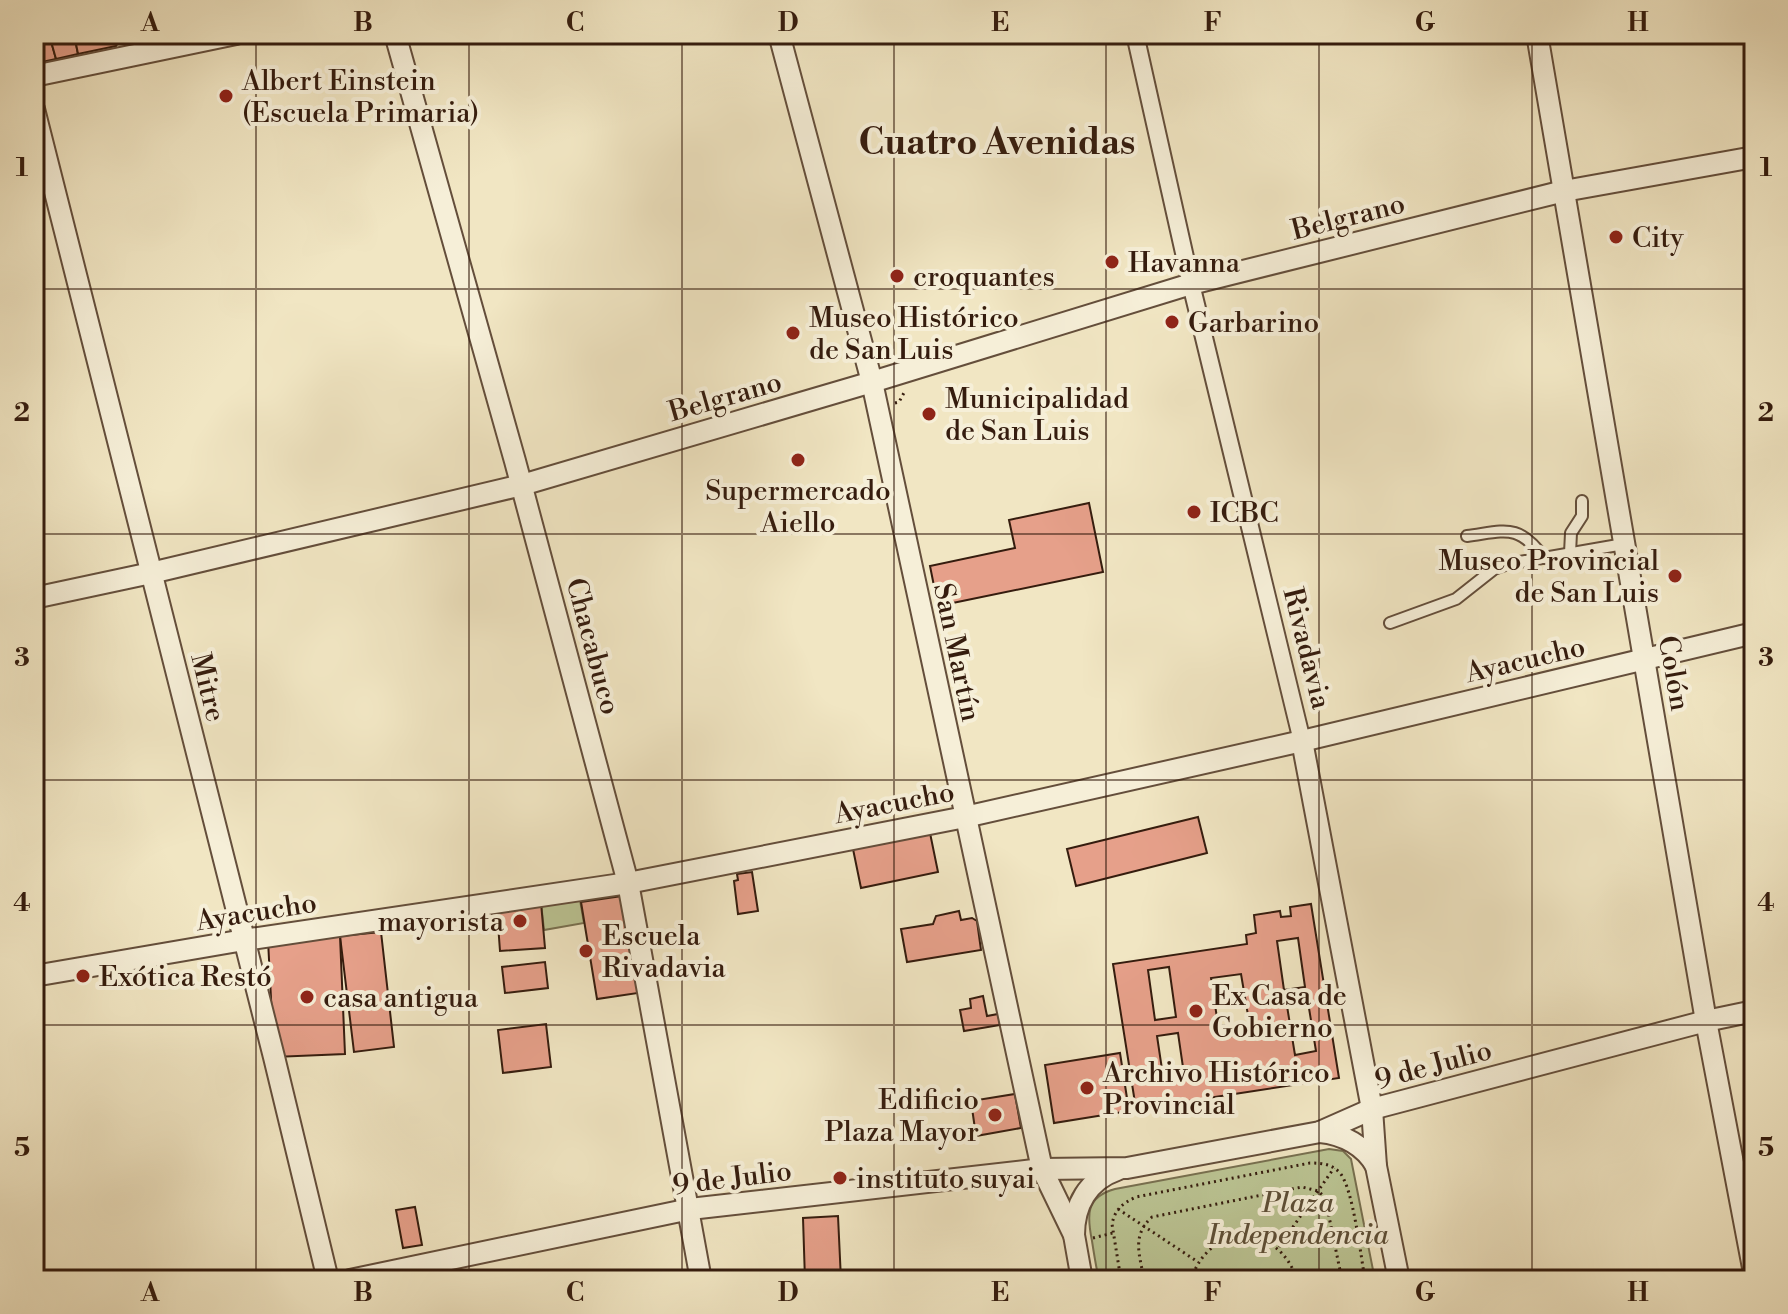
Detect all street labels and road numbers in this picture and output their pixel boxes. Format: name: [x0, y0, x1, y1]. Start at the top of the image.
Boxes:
street label: Belgrano: [1287, 186, 1409, 249]
street label: Belgrano: [664, 365, 786, 431]
street label: Chacabuco: [558, 574, 628, 719]
street label: San Martín: [925, 580, 988, 725]
street label: Rivadavia: [1275, 584, 1339, 713]
street label: Ayacucho: [1461, 630, 1589, 691]
street label: Colón: [1650, 633, 1697, 714]
street label: Mitre: [182, 649, 233, 725]
street label: Ayacucho: [830, 775, 957, 832]
street label: Ayacucho: [192, 886, 319, 939]
street label: 9 de Julio: [1371, 1033, 1496, 1098]
street label: 9 de Julio: [671, 1154, 794, 1203]

